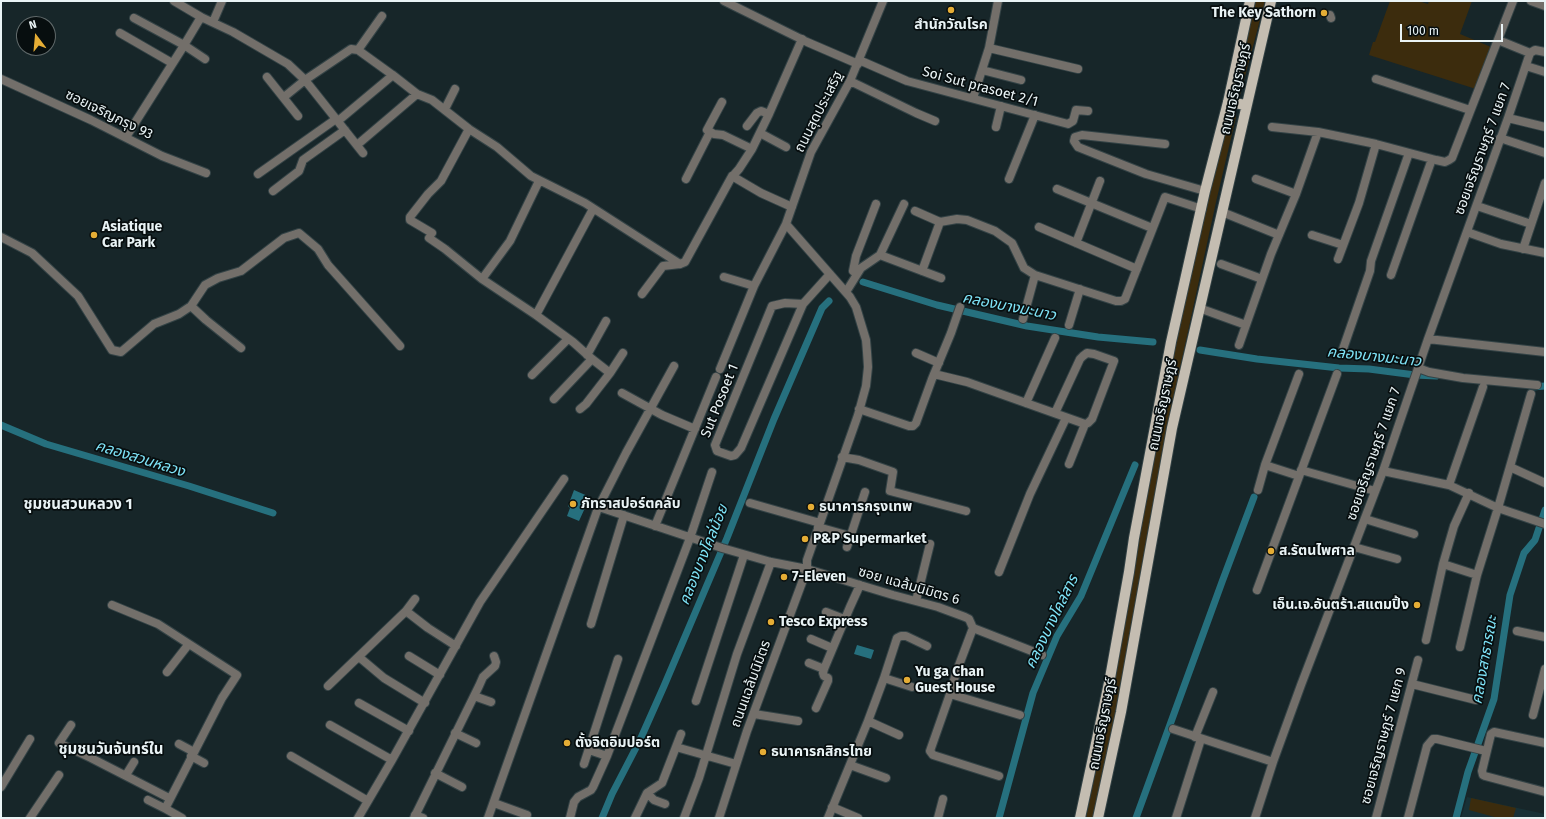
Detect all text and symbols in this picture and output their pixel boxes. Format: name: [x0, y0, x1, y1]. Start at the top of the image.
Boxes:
marker: สำนักวัณโรค: [946, 5, 956, 15]
place label: The Key Sathorn: [1211, 5, 1316, 21]
marker: The Key Sathorn: [1319, 8, 1329, 18]
north arrow: [16, 16, 56, 56]
scale bar: [1402, 16, 1505, 42]
place label: สำนักวัณโรค: [914, 17, 988, 33]
text: N: [28, 18, 38, 32]
text: 100 m: [1407, 24, 1439, 38]
street label: ถนนเจริญราษฎร์: [1217, 42, 1255, 136]
street label: Soi Sut prasoet 2/1: [920, 63, 1040, 111]
street label: ถนนสุดประเสริฐ: [791, 69, 847, 155]
street label: ซอยเจริญราษฎร์ 7 แยก 7: [1451, 81, 1515, 217]
street label: ซอยเจริญกรุง 93: [62, 87, 156, 143]
place label: Asiatique Car Park: [102, 219, 162, 252]
marker: Asiatique Car Park: [89, 230, 99, 240]
water label: คลองบางมะนาว: [961, 289, 1057, 325]
water label: คลองบางมะนาว: [1326, 343, 1422, 371]
street label: ถนนเจริญราษฎร์: [1145, 358, 1181, 452]
street label: Sut Posoet 1: [698, 362, 742, 440]
street label: ซอยเจริญราษฎร์ 7 แยก 7: [1343, 385, 1405, 523]
water label: คลองสวนหลวง: [93, 437, 187, 481]
district label: ชุมชนสวนหลวง 1: [24, 496, 132, 514]
place label: ภัทราสปอร์ตคลับ: [581, 496, 681, 512]
marker: ภัทราสปอร์ตคลับ: [568, 499, 578, 509]
place label: ธนาคารกรุงเทพ: [819, 499, 912, 515]
water label: คลองบางโคล่น้อย: [676, 502, 732, 608]
marker: ธนาคารกรุงเทพ: [806, 502, 816, 512]
place label: P&P Supermarket: [813, 531, 927, 547]
marker: P&P Supermarket: [800, 534, 810, 544]
place label: ส.รัตนไพศาล: [1279, 543, 1355, 559]
marker: ส.รัตนไพศาล: [1266, 546, 1276, 556]
street label: ซอย แฉล้มนิมิตร 6: [856, 563, 962, 609]
place label: 7-Eleven: [792, 569, 846, 585]
marker: 7-Eleven: [779, 572, 789, 582]
water label: คลองบางโคล่สาร: [1022, 572, 1082, 672]
place label: เอ็น.เจ.อันตร้า.สแตมปิ้ง: [1272, 597, 1409, 613]
marker: เอ็น.เจ.อันตร้า.สแตมปิ้ง: [1412, 600, 1422, 610]
place label: Tesco Express: [779, 614, 867, 630]
water label: คลองสาธารณะ: [1468, 614, 1502, 706]
marker: Tesco Express: [766, 617, 776, 627]
street label: ถนนแฉล้มนิมิตร: [727, 638, 775, 730]
place label: Yu ga Chan Guest House: [915, 664, 995, 696]
street label: ซอยเจริญราษฎร์ 7 แยก 9: [1358, 666, 1410, 806]
marker: Yu ga Chan Guest House: [902, 675, 912, 685]
street label: ถนนเจริญราษฎร์: [1086, 677, 1120, 771]
place label: ตั้งจิตอิมปอร์ต: [575, 735, 660, 751]
marker: ตั้งจิตอิมปอร์ต: [562, 738, 572, 748]
district label: ชุมชนวันจันทร์ใน: [59, 741, 163, 759]
place label: ธนาคารกสิกรไทย: [771, 744, 872, 760]
marker: ธนาคารกสิกรไทย: [758, 747, 768, 757]

